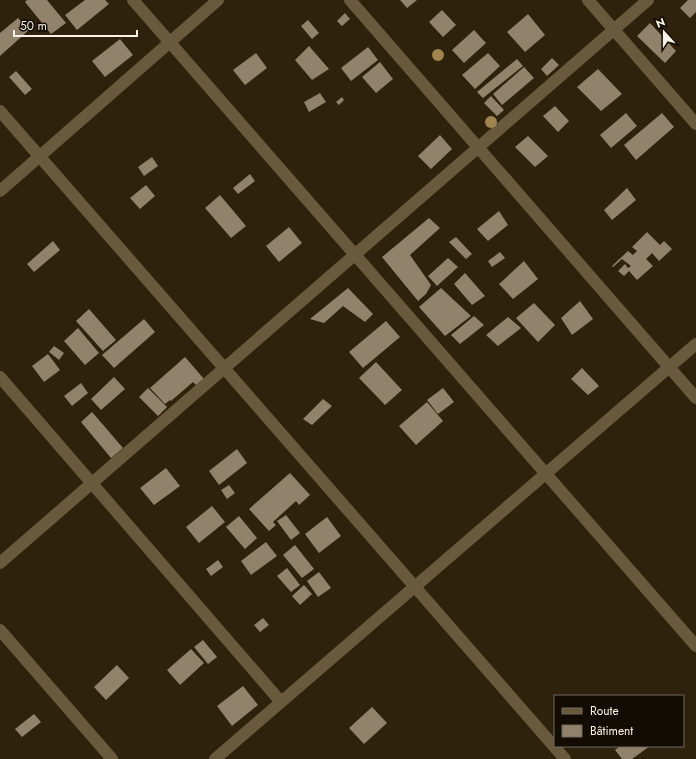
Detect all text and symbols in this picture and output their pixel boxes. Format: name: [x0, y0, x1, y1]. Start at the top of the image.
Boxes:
scale bar: [14, 12, 137, 38]
north arrow: [644, 12, 684, 52]
text: N: [653, 14, 667, 32]
text: 50 m: [20, 17, 47, 35]
legend: [554, 695, 684, 747]
text: Route: [590, 702, 619, 720]
text: Bâtiment: [590, 722, 633, 740]

